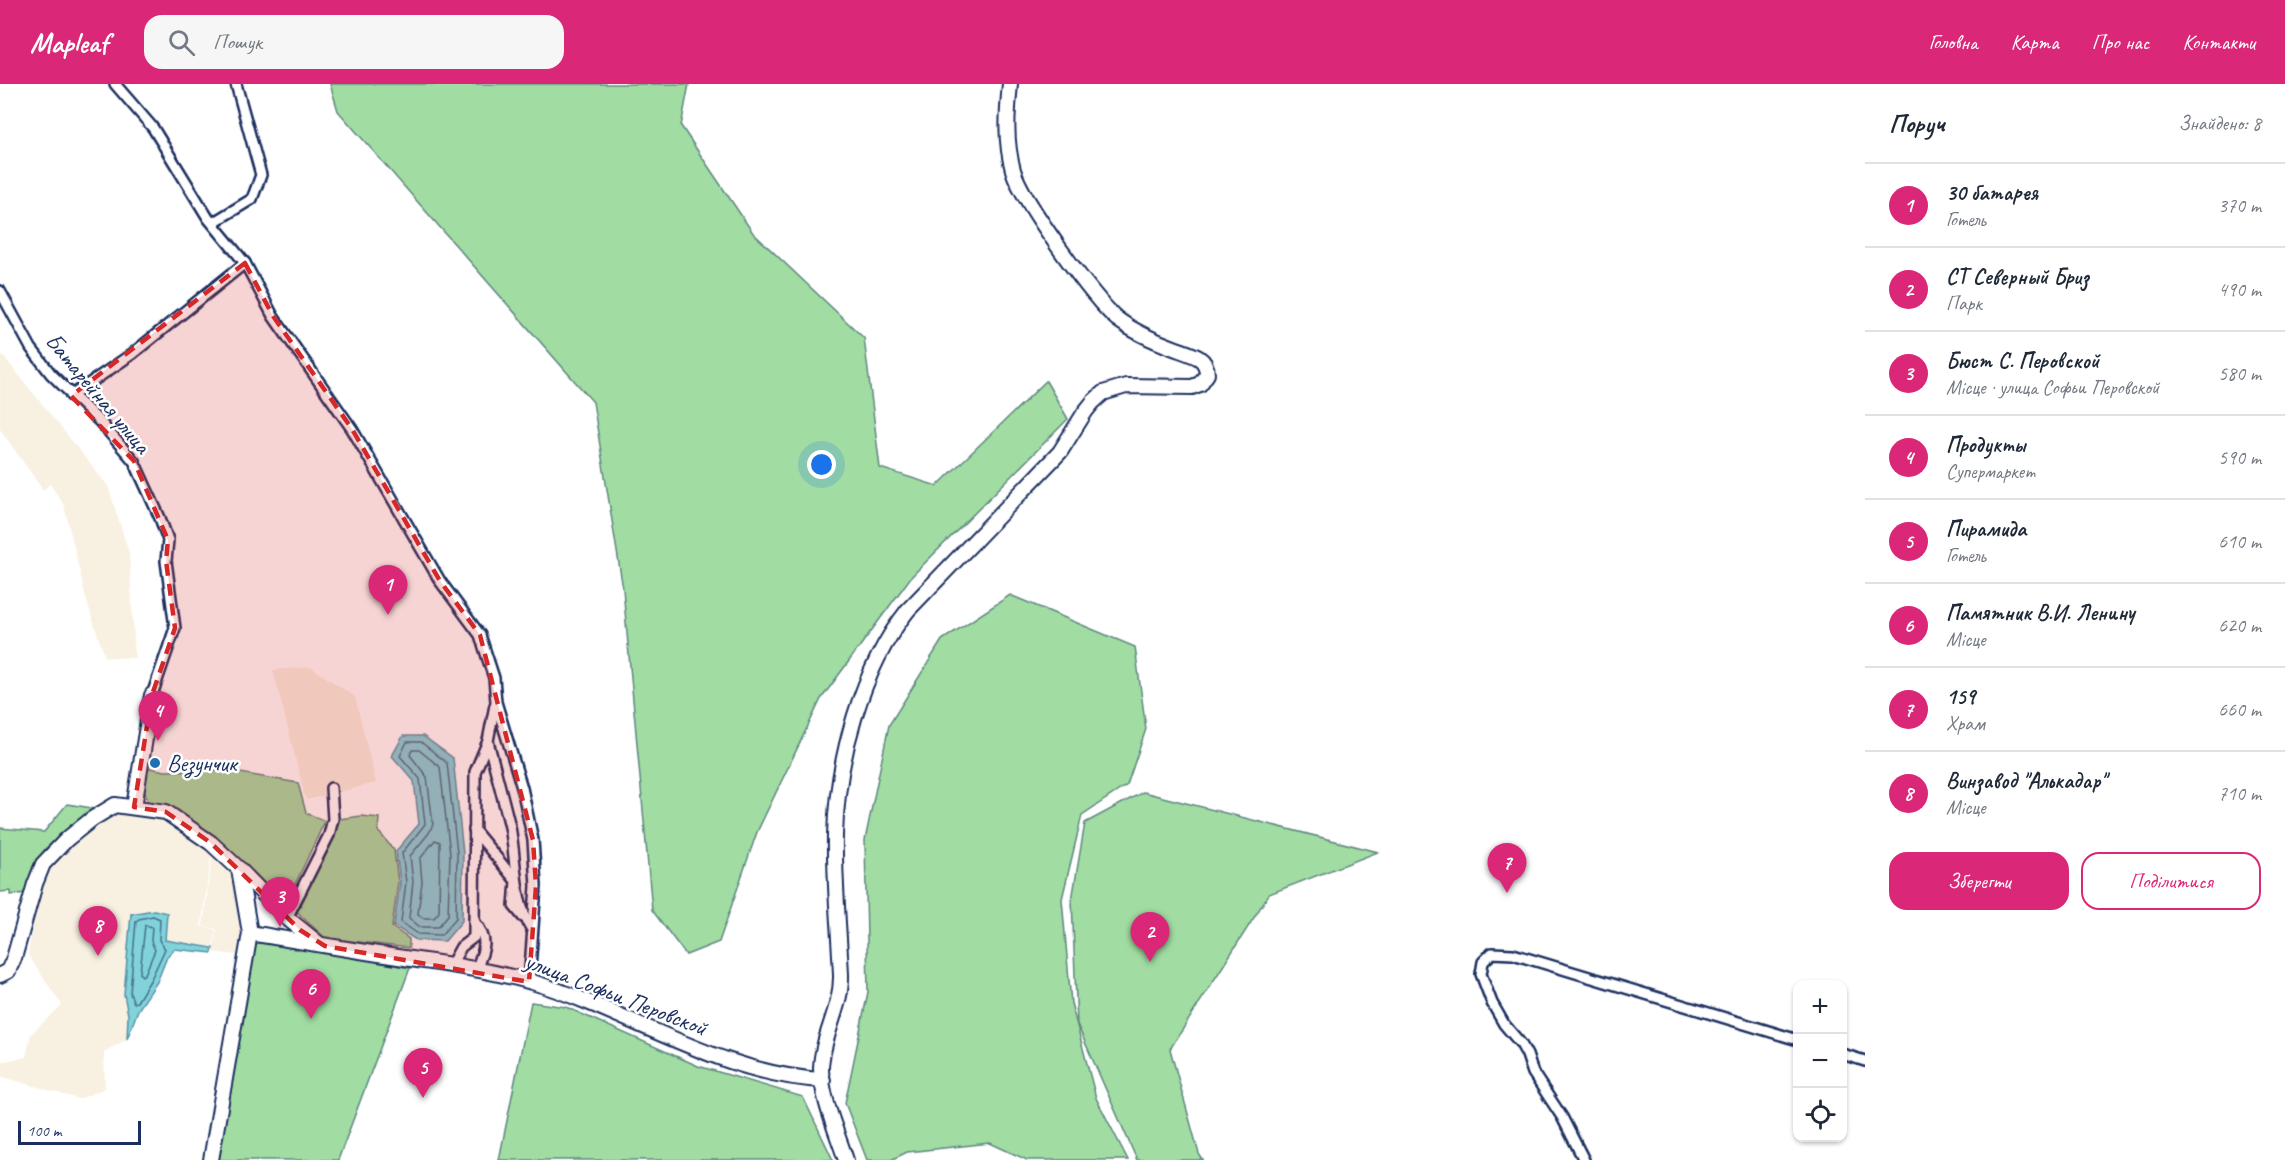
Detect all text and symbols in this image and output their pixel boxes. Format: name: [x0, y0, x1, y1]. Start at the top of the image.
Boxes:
search box: [144, 15, 564, 69]
text: Mapleaf: [30, 25, 108, 60]
icon: search: [165, 26, 198, 59]
text: Пошук: [213, 28, 262, 56]
text: Головна: [1929, 29, 1978, 55]
text: Карта: [2011, 29, 2059, 55]
text: Про нас: [2092, 29, 2149, 55]
text: Контакти: [2182, 29, 2255, 55]
text: Поруч: [1889, 107, 1945, 140]
text: Знайдено: 8: [2179, 111, 2261, 136]
text: 30 батарея: [1946, 179, 2038, 207]
text: 1: [1904, 193, 1913, 218]
text: 370 m: [2218, 193, 2261, 218]
text: Готель: [1946, 207, 1986, 232]
text: СТ Северный Бриз: [1946, 263, 2089, 291]
text: 2: [1904, 277, 1913, 302]
text: 490 m: [2218, 277, 2261, 302]
text: Парк: [1946, 291, 1982, 316]
street label: Батарейная улица: [39, 326, 158, 461]
text: Бюст С. Перовской: [1946, 347, 2099, 375]
text: 3: [1904, 361, 1913, 386]
text: 580 m: [2218, 361, 2261, 386]
text: Місце · улица Софьи Перовской: [1946, 375, 2159, 400]
text: Продукты: [1946, 431, 2025, 459]
text: 4: [1904, 445, 1913, 470]
text: 590 m: [2218, 445, 2261, 470]
your location: [807, 450, 836, 479]
text: Супермаркет: [1946, 459, 2035, 484]
text: Пирамида: [1946, 515, 2026, 543]
text: 5: [1904, 529, 1913, 554]
text: 610 m: [2218, 529, 2261, 554]
text: Готель: [1946, 543, 1986, 568]
pin: 1: [368, 566, 408, 615]
text: Памятник В.И. Ленину: [1946, 599, 2134, 627]
text: 6: [1904, 613, 1913, 638]
text: 620 m: [2218, 613, 2261, 638]
text: Місце: [1946, 627, 1986, 652]
text: 159: [1946, 683, 1975, 711]
pin: 4: [138, 692, 178, 741]
text: 7: [1904, 697, 1913, 722]
text: 660 m: [2218, 697, 2261, 722]
text: Храм: [1946, 711, 1985, 736]
place label: Везунчик: [167, 748, 239, 779]
marker: Везунчик: [148, 756, 162, 770]
text: Винзавод "Алькадар": [1946, 767, 2106, 795]
text: 8: [1904, 781, 1913, 806]
text: 710 m: [2218, 781, 2261, 806]
text: Місце: [1946, 795, 1986, 820]
pin: 7: [1488, 844, 1526, 893]
button: Зберегти: [1889, 852, 2069, 910]
button: Поділитися: [2081, 852, 2261, 910]
pin: 3: [260, 878, 300, 927]
pin: 8: [78, 906, 118, 956]
pin: 2: [1130, 912, 1170, 962]
street label: улица Софьи Перовской: [519, 945, 713, 1043]
pin: 6: [292, 970, 330, 1019]
map controls: [1793, 980, 1847, 1142]
button: +: [1793, 980, 1847, 1034]
button: −: [1793, 1034, 1847, 1088]
pin: 5: [404, 1048, 442, 1098]
button: locate: [1793, 1088, 1847, 1142]
scale bar: [18, 1118, 141, 1146]
text: 100 m: [27, 1121, 61, 1141]

